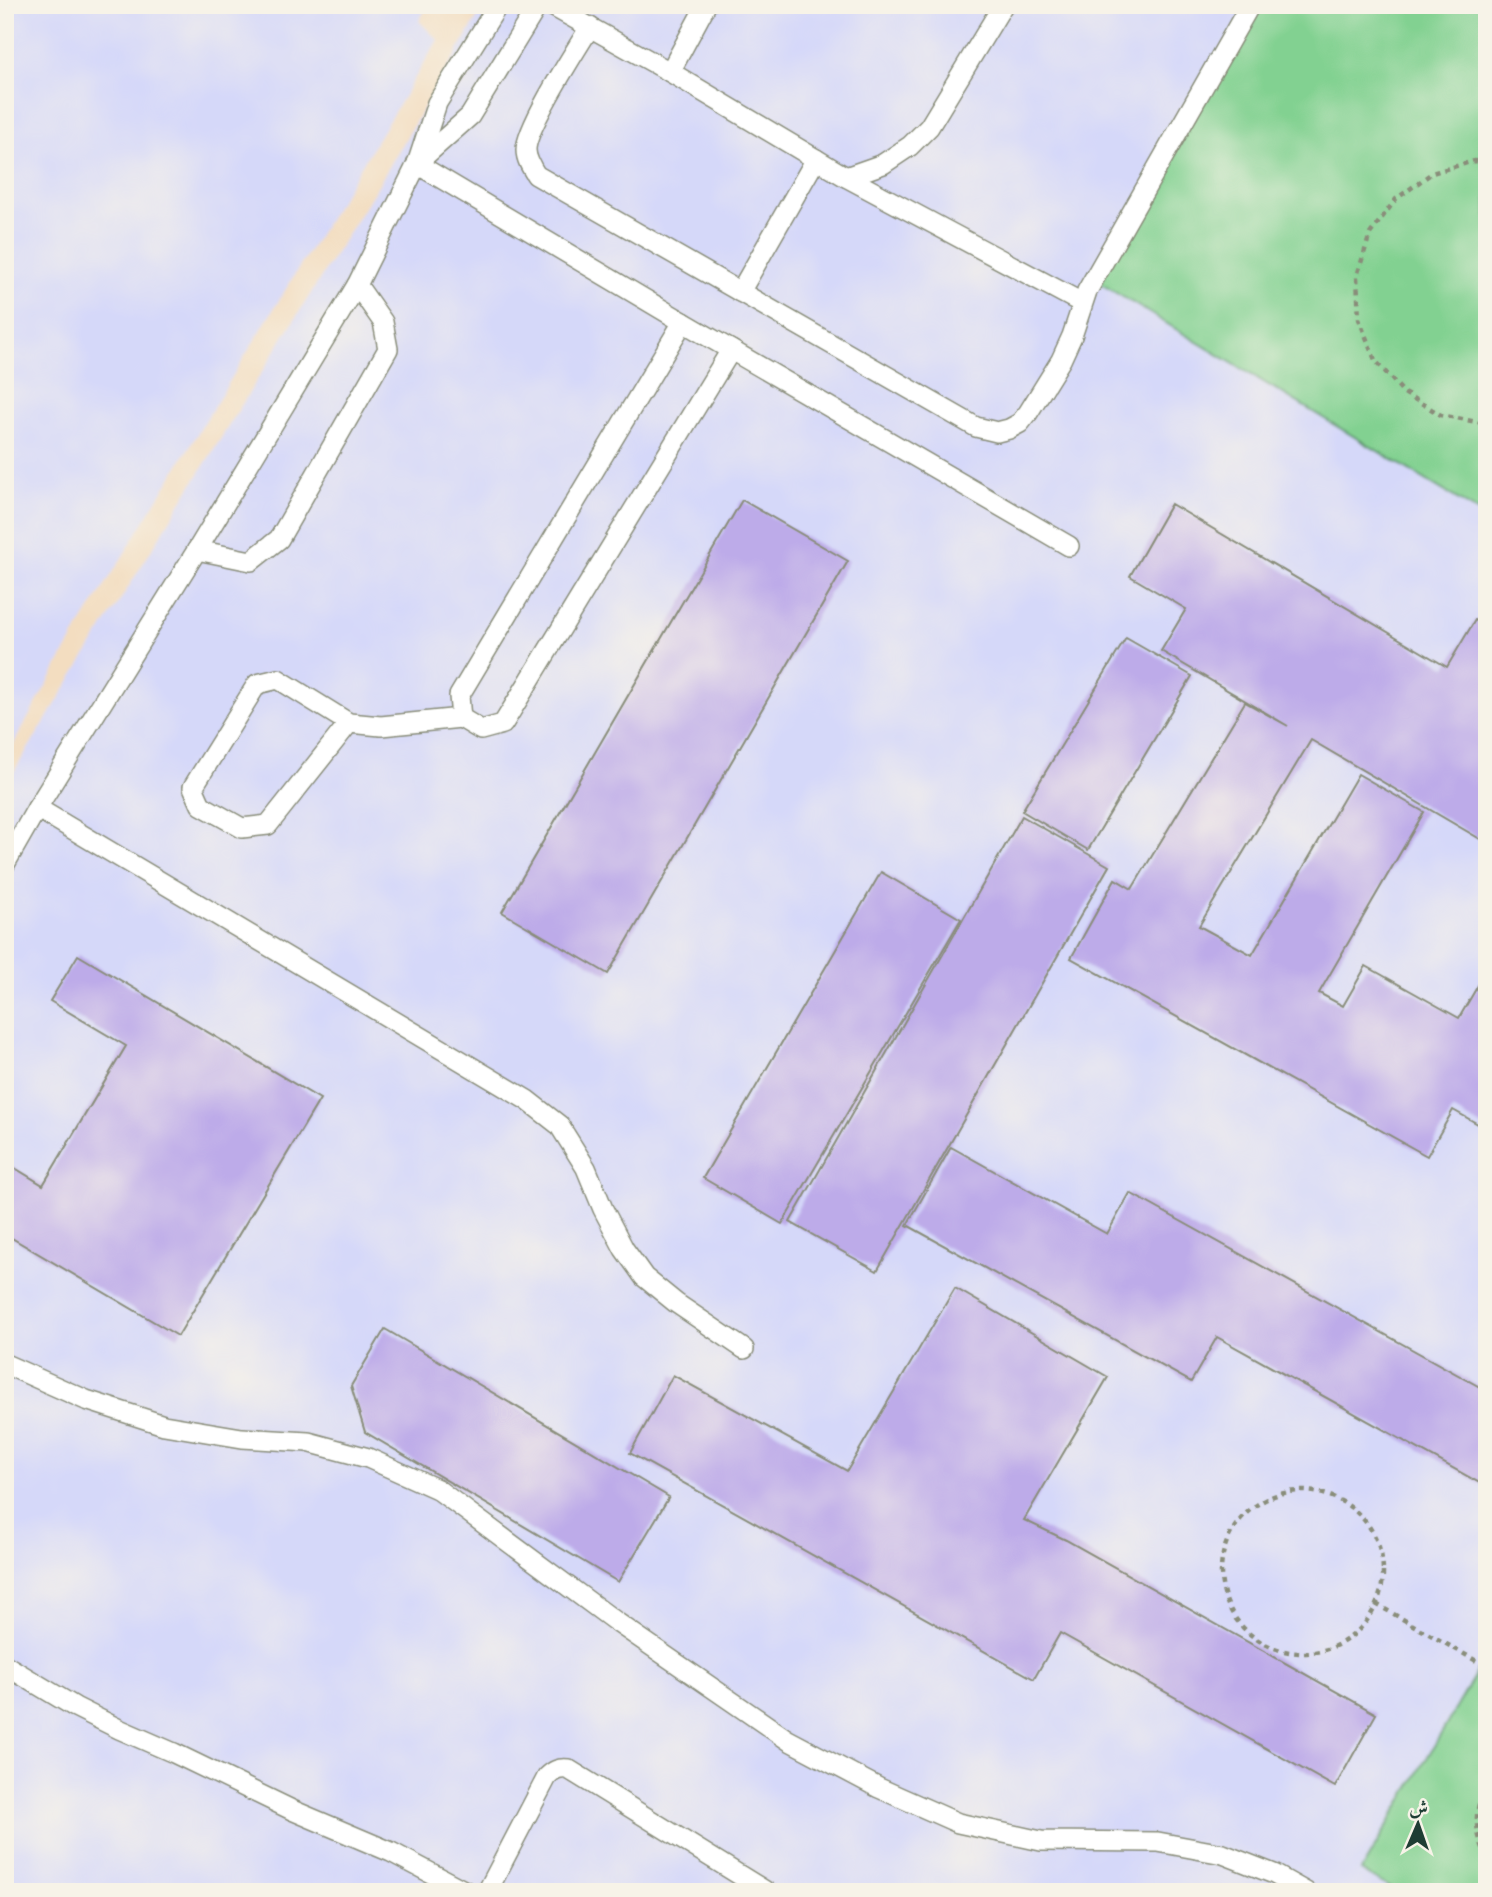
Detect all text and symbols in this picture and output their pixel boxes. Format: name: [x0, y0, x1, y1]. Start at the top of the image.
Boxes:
north arrow: [1384, 1788, 1454, 1858]
text: ش: [1409, 1796, 1428, 1820]

